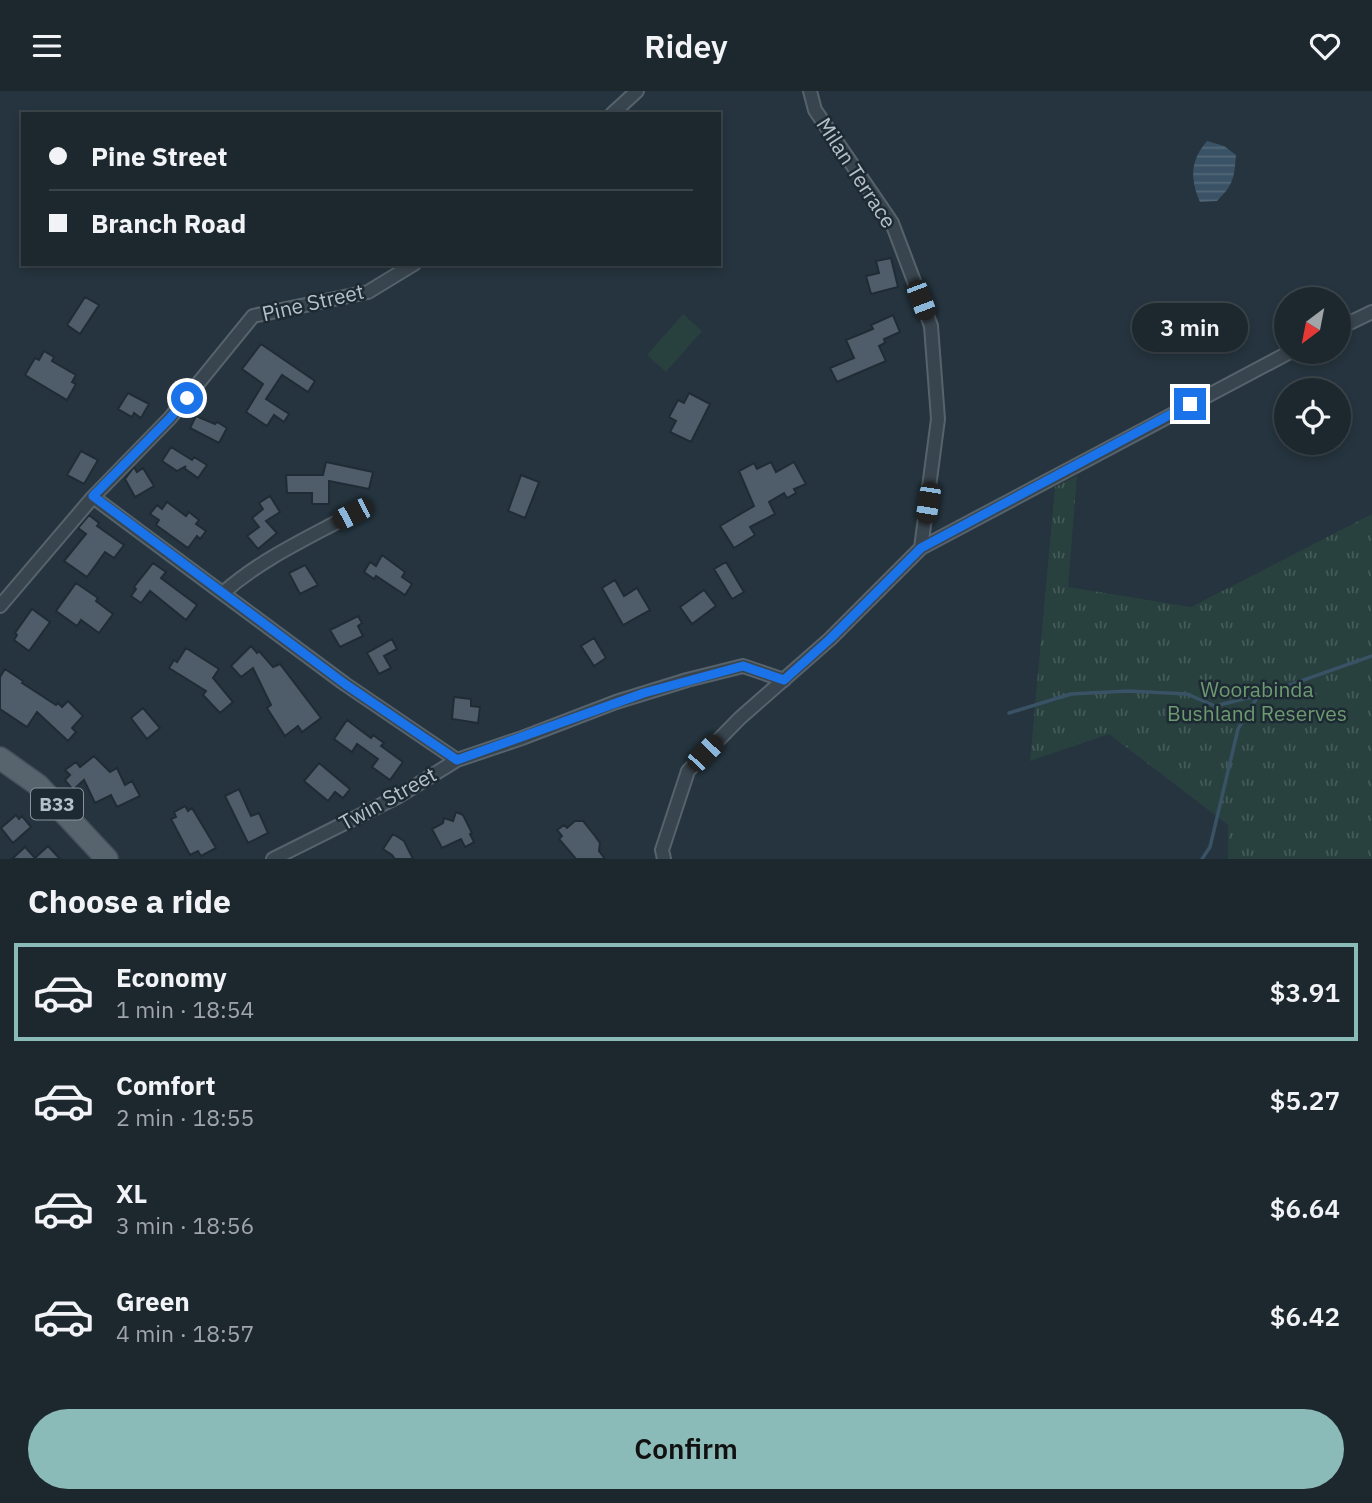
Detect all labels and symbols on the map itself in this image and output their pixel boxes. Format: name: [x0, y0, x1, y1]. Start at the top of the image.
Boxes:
street label: Milan Terrace: [811, 112, 903, 233]
street label: Pine Street: [259, 277, 367, 327]
car: [904, 277, 939, 323]
north arrow: [1274, 287, 1351, 364]
callout: 3 min: [1132, 303, 1248, 351]
route start: [171, 382, 203, 414]
route end: [1174, 388, 1206, 420]
car: [915, 481, 942, 525]
car: [329, 495, 376, 533]
park label: Woorabinda Bushland Reserves: [1167, 675, 1347, 727]
car: [683, 731, 728, 775]
street label: Twin Street: [334, 760, 441, 836]
road number: B33: [31, 789, 83, 819]

